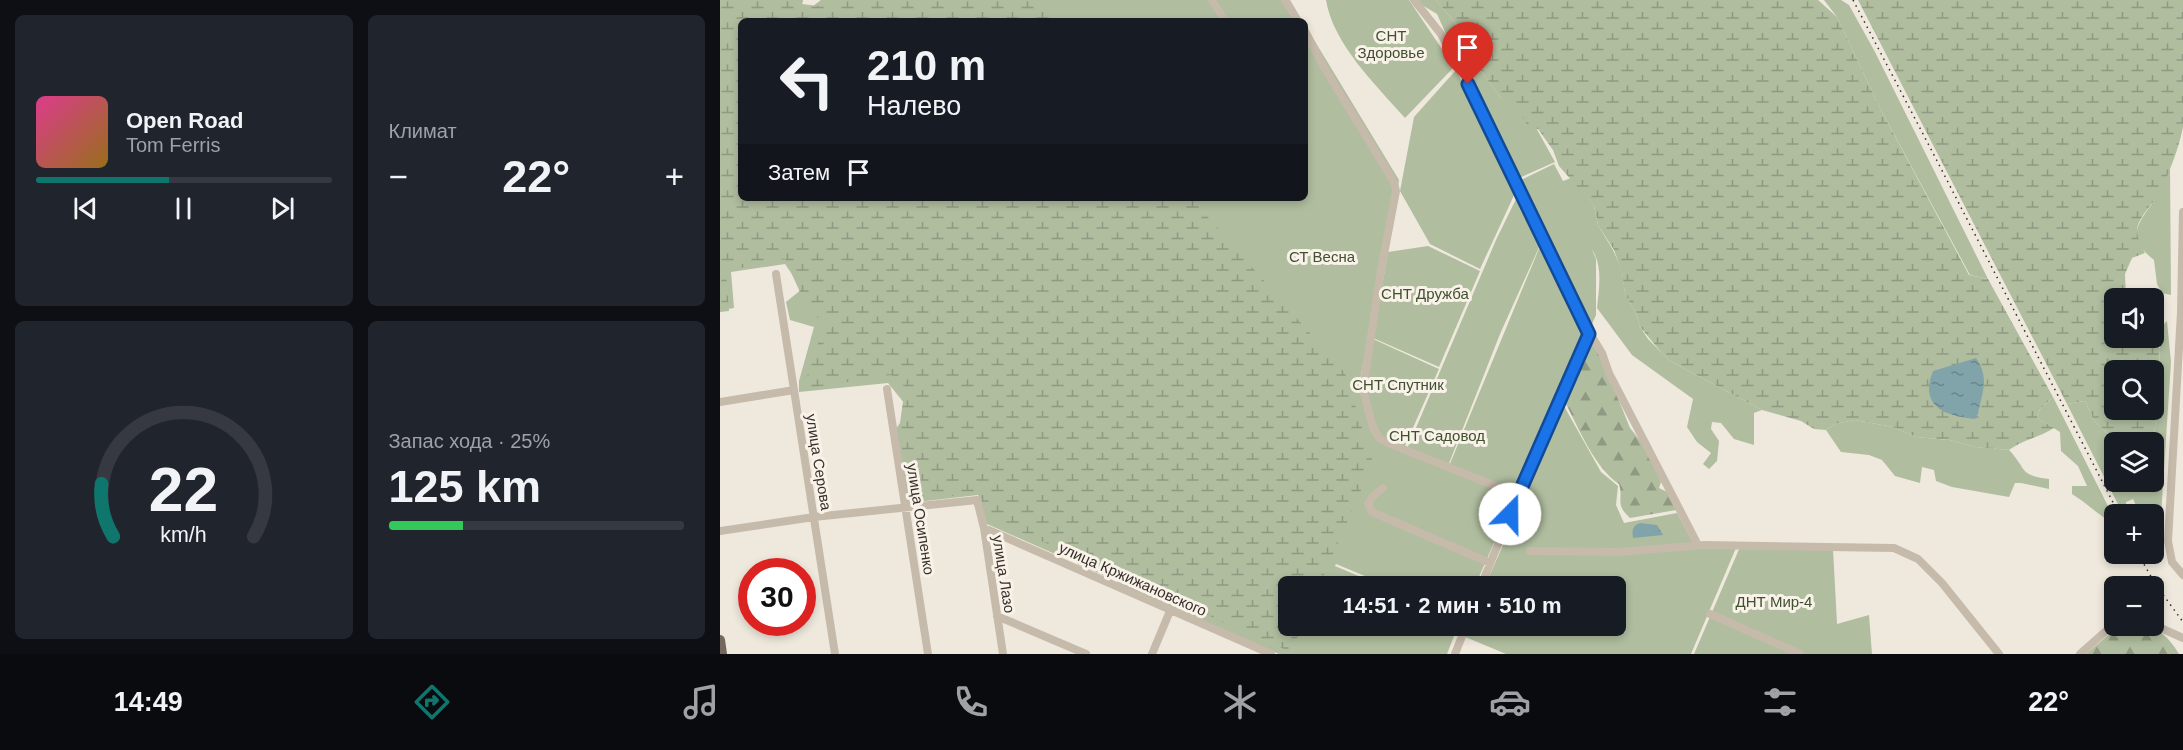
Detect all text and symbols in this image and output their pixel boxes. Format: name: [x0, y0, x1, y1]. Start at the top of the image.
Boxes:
pin: [1442, 22, 1493, 84]
park label: СНТ Здоровье: [1358, 27, 1424, 61]
icon: arrive: [1451, 31, 1484, 64]
icon: left: [768, 42, 846, 120]
text: 210 m: [867, 42, 986, 89]
text: Налево: [867, 91, 961, 121]
text: Open Road: [126, 108, 243, 133]
text: Климат: [389, 120, 457, 142]
text: Tom Ferris: [126, 134, 220, 156]
text: 22°: [502, 151, 570, 202]
icon: arrive: [842, 156, 875, 189]
text: −: [389, 158, 408, 195]
text: +: [665, 158, 684, 195]
text: Затем: [768, 160, 830, 185]
icon: previous: [69, 192, 102, 225]
icon: pause: [167, 192, 200, 225]
icon: next: [266, 192, 299, 225]
park label: СТ Весна: [1289, 248, 1356, 265]
park label: СНТ Дружба: [1381, 285, 1470, 302]
map controls: [2104, 288, 2164, 636]
button: sound: [2104, 288, 2164, 348]
button: search: [2104, 360, 2164, 420]
park label: СНТ Спутник: [1352, 376, 1444, 393]
street label: улица Серова: [803, 413, 835, 512]
park label: СНТ Садовод: [1389, 427, 1485, 444]
text: Запас хода · 25%: [389, 430, 550, 452]
button: layers: [2104, 432, 2164, 492]
text: 22: [149, 455, 218, 524]
text: 125 km: [389, 461, 541, 512]
street label: улица Осипенко: [904, 462, 938, 576]
position arrow: [1478, 482, 1542, 546]
button: +: [2104, 504, 2164, 564]
text: km/h: [161, 523, 207, 547]
street label: улица Лазо: [989, 534, 1019, 614]
street label: улица Кржижановского: [1057, 539, 1209, 619]
speed limit sign: 30: [738, 558, 816, 636]
button: −: [2104, 576, 2164, 636]
text: 14:51 · 2 мин · 510 m: [1342, 593, 1562, 618]
park label: ДНТ Мир-4: [1736, 593, 1812, 610]
icon: directions: [411, 681, 453, 723]
icon: music: [680, 681, 722, 723]
icon: phone: [950, 681, 992, 723]
icon: climate: [1219, 681, 1261, 723]
icon: car: [1489, 681, 1531, 723]
icon: filters: [1759, 681, 1801, 723]
text: 14:49: [114, 687, 183, 717]
text: 22°: [2028, 687, 2069, 717]

